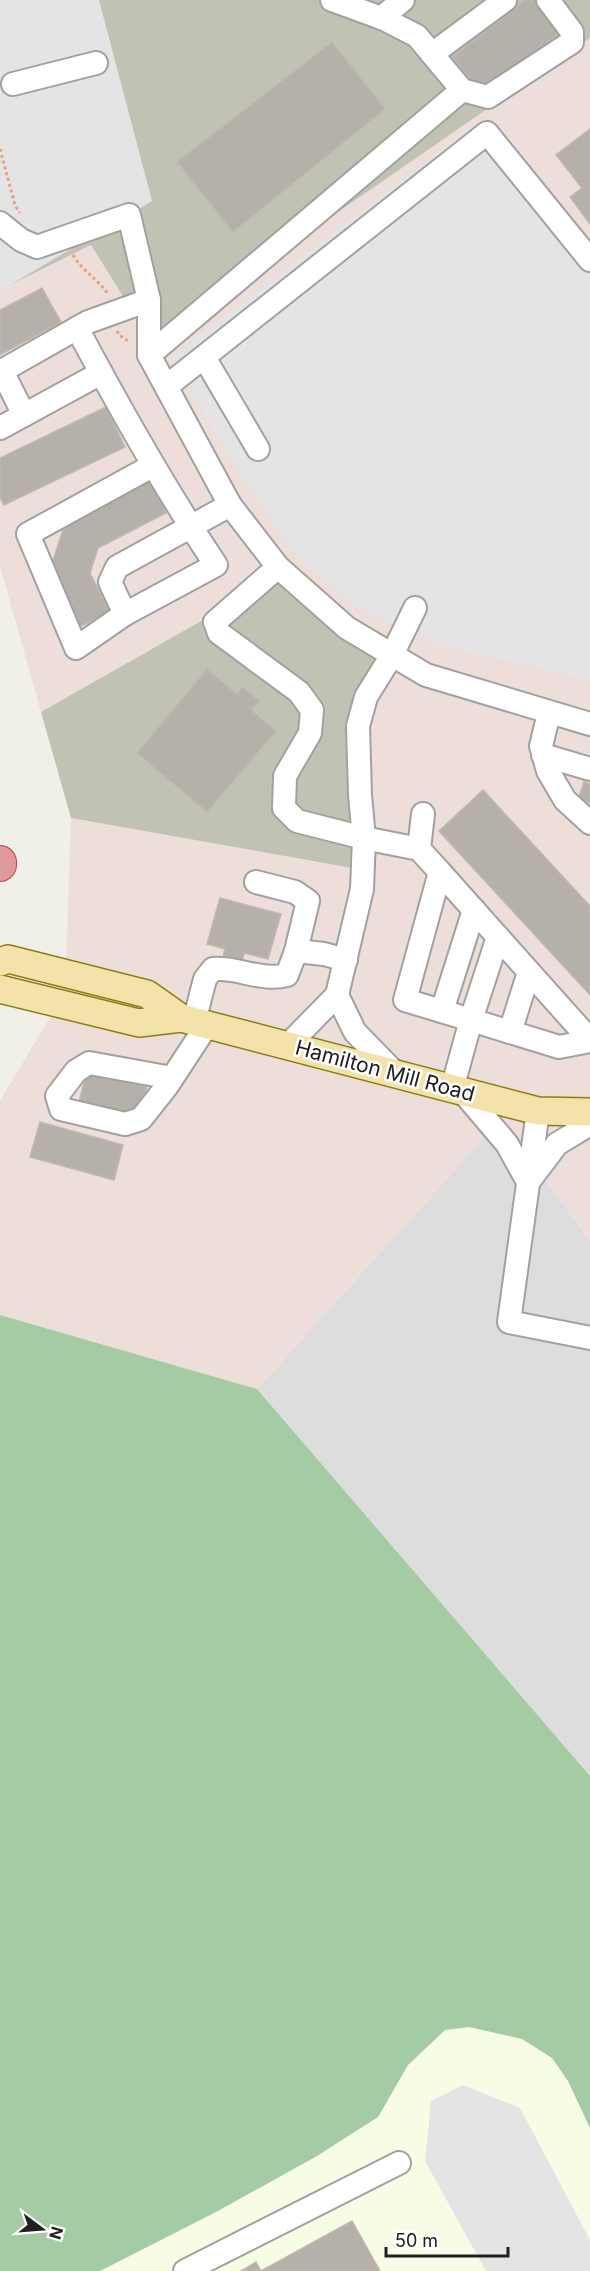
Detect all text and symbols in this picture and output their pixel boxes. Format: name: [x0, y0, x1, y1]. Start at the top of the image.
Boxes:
street label: Hamilton Mill Road: [293, 1035, 478, 1106]
north arrow: [12, 2199, 72, 2259]
scale bar: [386, 2220, 508, 2258]
text: N: [45, 2225, 68, 2242]
text: 50 m: [395, 2230, 438, 2251]

